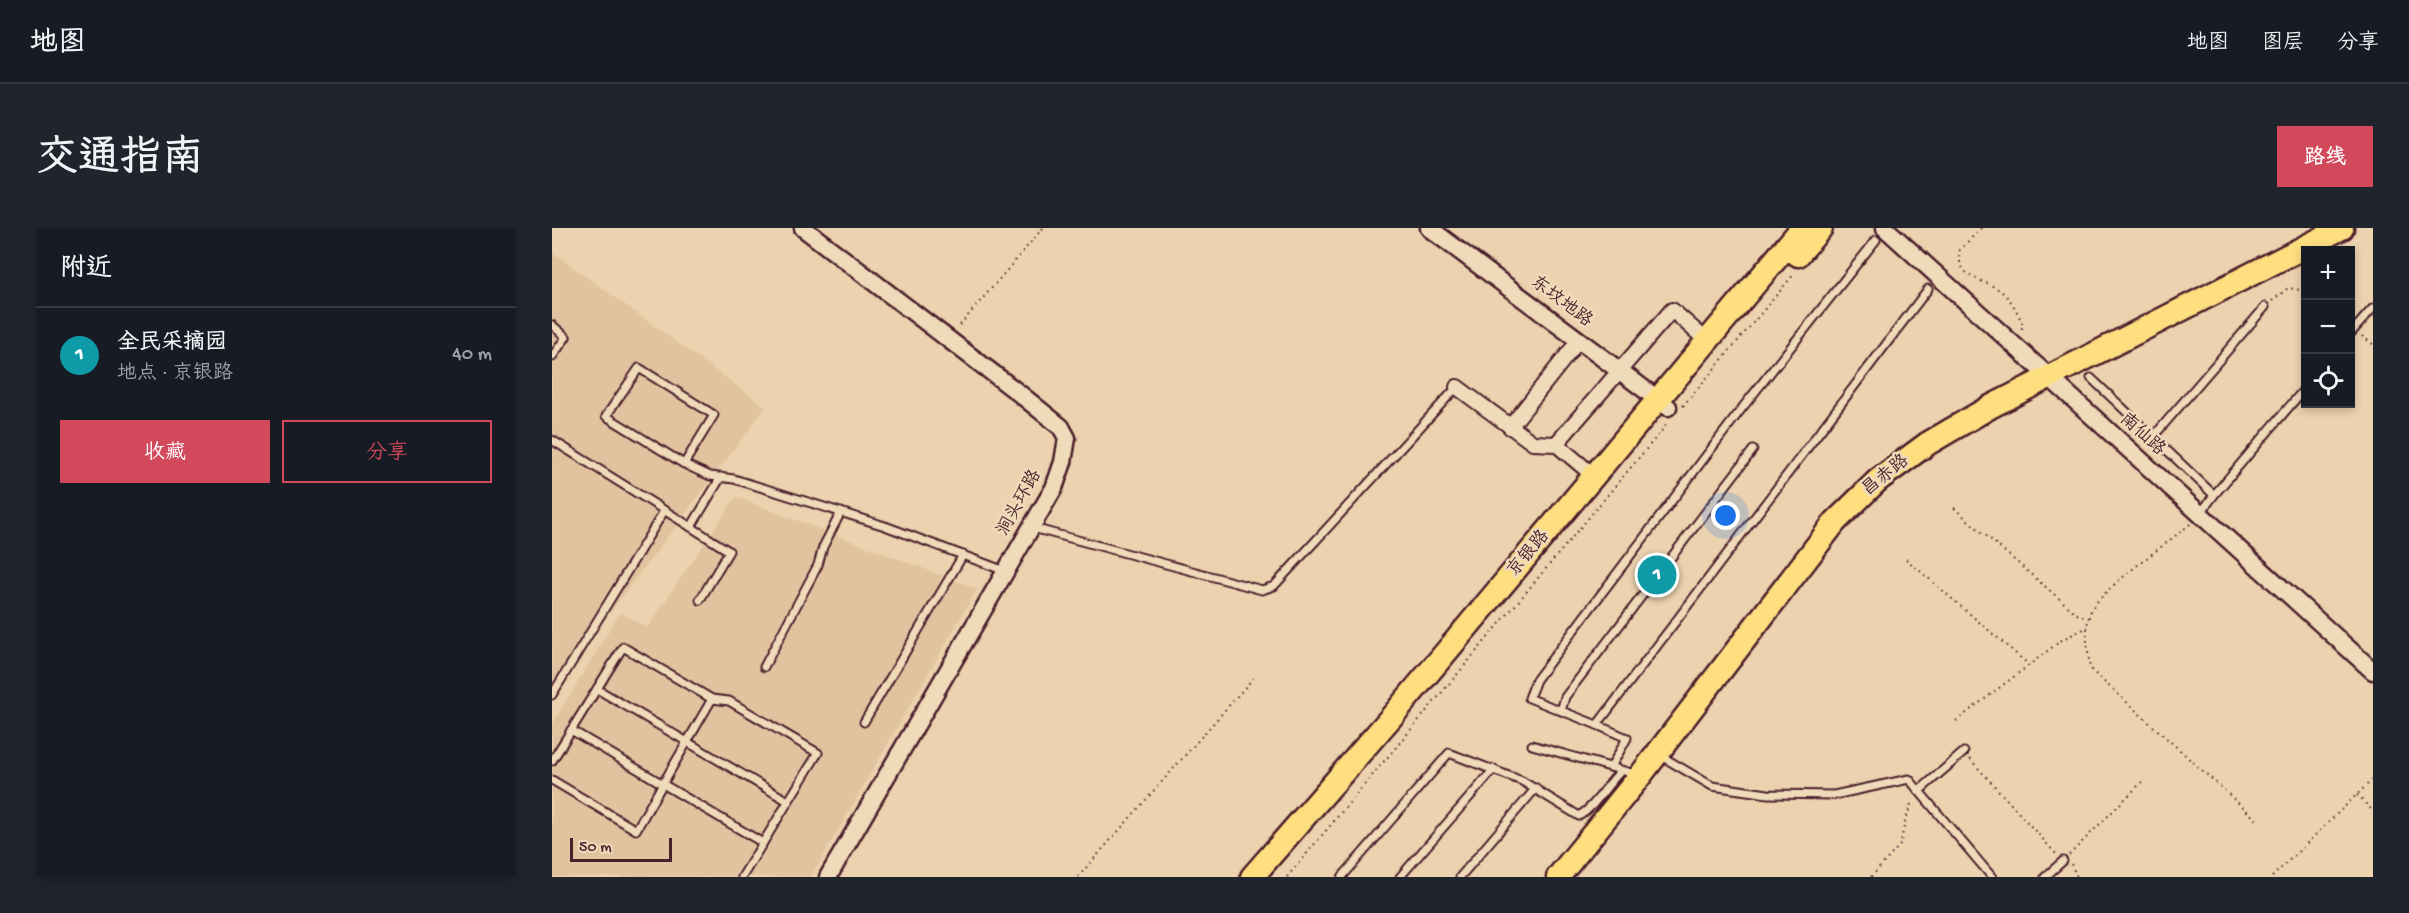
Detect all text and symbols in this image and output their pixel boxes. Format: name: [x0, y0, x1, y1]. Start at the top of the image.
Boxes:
text: 地图: [30, 28, 86, 61]
text: 地图: [2187, 32, 2229, 57]
text: 图层: [2262, 32, 2304, 57]
text: 分享: [2337, 32, 2379, 57]
button: 路线: [2277, 126, 2373, 187]
text: 交通指南: [36, 137, 204, 186]
map controls: [2301, 246, 2355, 408]
button: +: [2301, 246, 2355, 300]
text: 附近: [60, 255, 112, 286]
street label: 东坟地路: [1526, 271, 1597, 332]
button: −: [2301, 300, 2355, 354]
text: 全民采摘园: [117, 331, 227, 357]
text: 1: [75, 344, 84, 367]
text: 40 m: [452, 344, 492, 367]
button: locate: [2301, 354, 2355, 408]
text: 地点 · 京银路: [117, 363, 233, 386]
street label: 南仙路: [2115, 408, 2170, 461]
button: 收藏: [60, 420, 270, 483]
button: 分享: [282, 420, 492, 483]
street label: 昌赤路: [1858, 450, 1914, 501]
street label: 涧头环路: [992, 466, 1047, 540]
your location: [1711, 501, 1740, 530]
street label: 京银路: [1503, 526, 1554, 581]
pin: 1: [1638, 552, 1676, 598]
scale bar: [570, 835, 672, 862]
text: 50 m: [579, 839, 612, 858]

